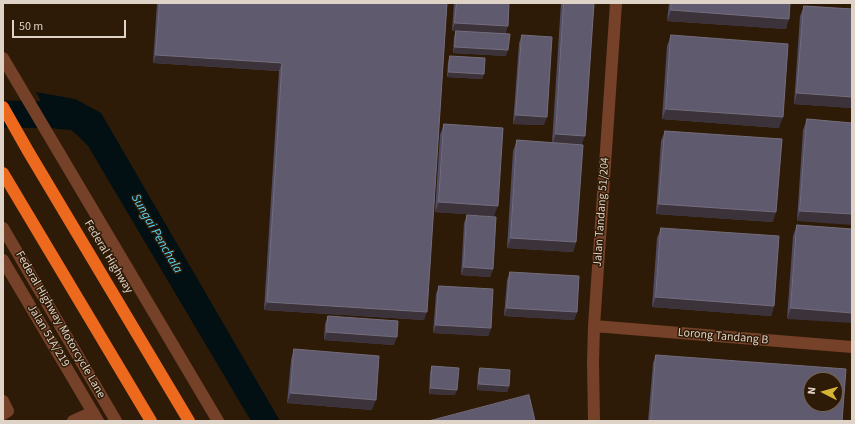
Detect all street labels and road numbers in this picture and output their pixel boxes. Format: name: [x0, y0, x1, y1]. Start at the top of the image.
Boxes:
street label: Jalan Tandang 51/204: [591, 157, 613, 267]
street label: Federal Highway: [80, 218, 136, 296]
street label: Federal Highway Motorcycle Lane: [12, 249, 108, 401]
street label: Jalan 51A/219: [24, 302, 72, 370]
street label: Lorong Tandang B: [677, 326, 769, 348]

